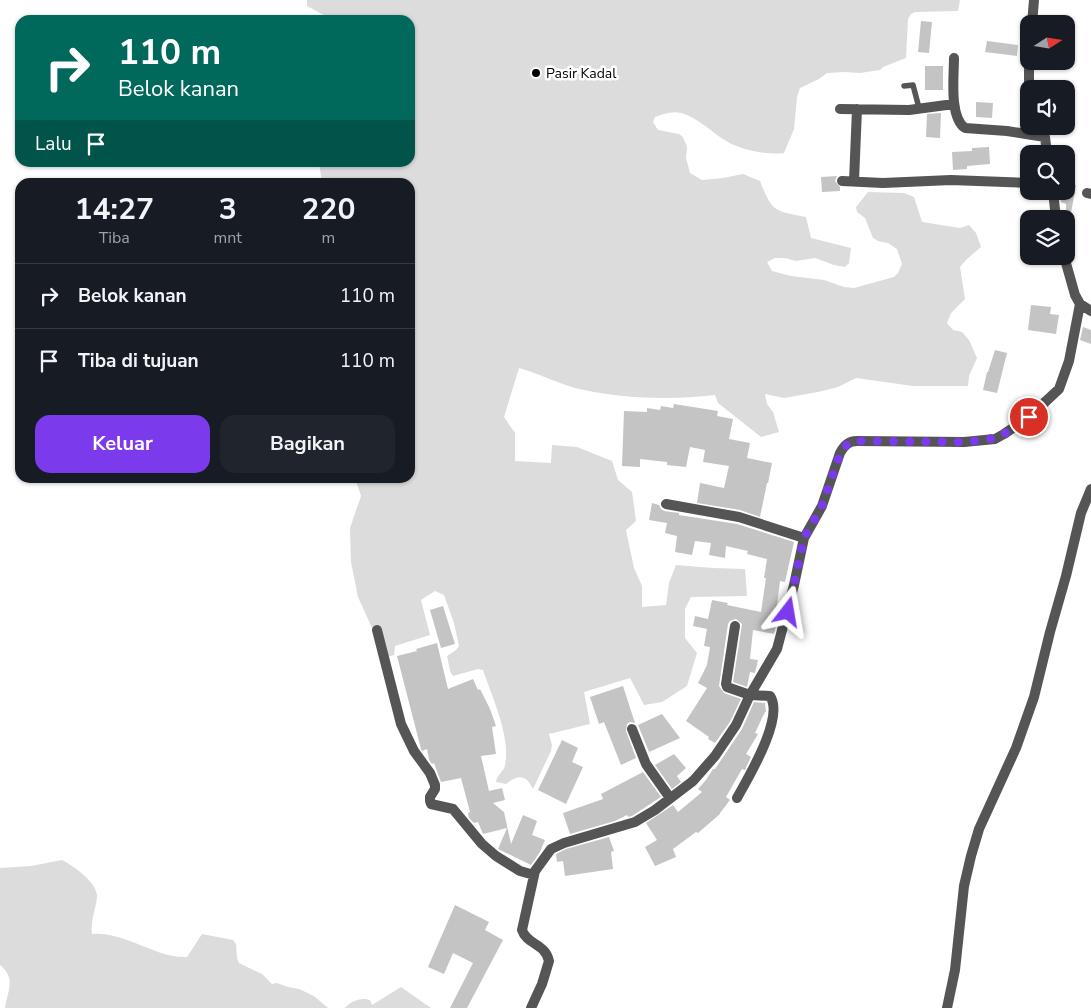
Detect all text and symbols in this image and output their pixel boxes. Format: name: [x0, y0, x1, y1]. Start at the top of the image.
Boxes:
north arrow: [1020, 15, 1075, 70]
map controls: [1020, 15, 1075, 265]
text: 110 m: [118, 29, 221, 76]
icon: right: [35, 35, 100, 100]
place label: Pasir Kadal: [546, 64, 617, 83]
marker: Pasir Kadal: [530, 67, 542, 79]
text: Belok kanan: [118, 74, 239, 104]
button: sound: [1020, 80, 1075, 135]
icon: arrive: [82, 130, 110, 158]
text: Lalu: [35, 131, 72, 157]
button: search: [1020, 145, 1075, 200]
text: 14:27: [75, 189, 154, 230]
text: 3: [219, 189, 237, 230]
text: 220: [301, 189, 355, 230]
button: layers: [1020, 210, 1075, 265]
text: Tiba: [99, 227, 130, 249]
text: mnt: [214, 227, 242, 249]
text: m: [322, 227, 335, 249]
icon: right: [35, 282, 63, 310]
text: Belok kanan: [78, 283, 187, 309]
text: 110 m: [340, 283, 395, 309]
icon: arrive: [35, 347, 63, 375]
text: Tiba di tujuan: [78, 348, 199, 374]
text: 110 m: [340, 348, 395, 374]
pin: [1008, 396, 1050, 438]
icon: arrive: [1015, 403, 1043, 431]
button: Keluar: [35, 415, 210, 473]
button: Bagikan: [220, 415, 395, 473]
position arrow: [761, 585, 813, 637]

